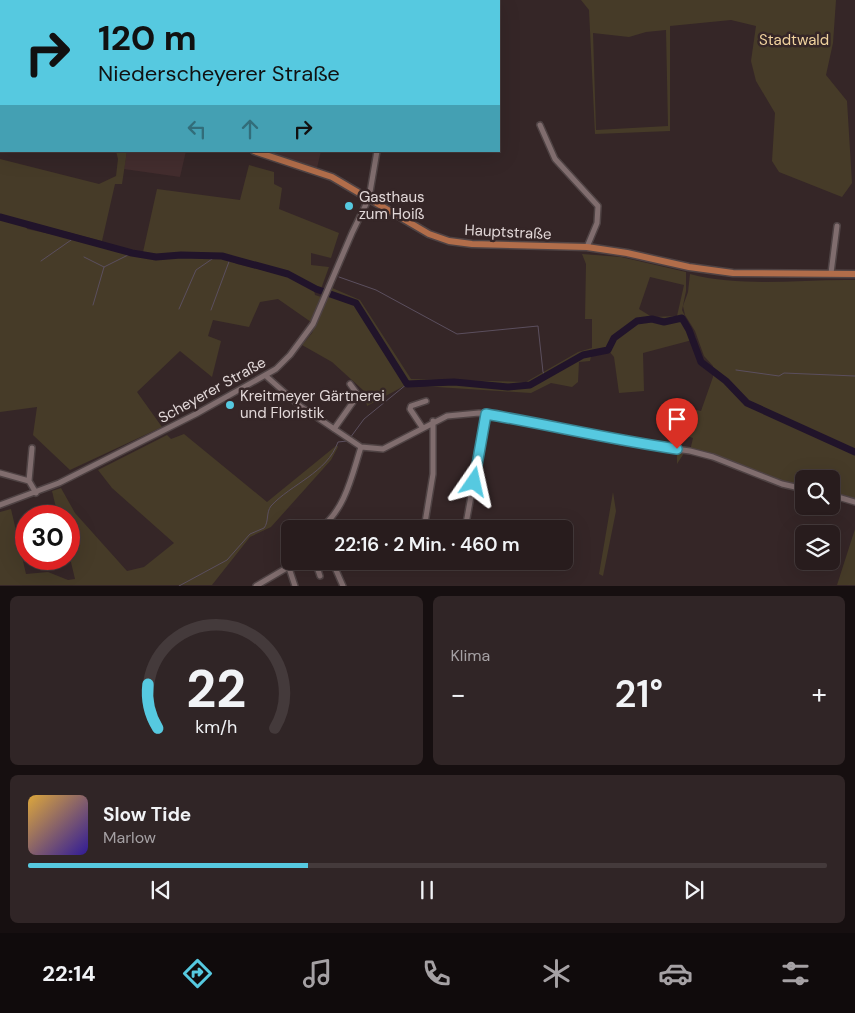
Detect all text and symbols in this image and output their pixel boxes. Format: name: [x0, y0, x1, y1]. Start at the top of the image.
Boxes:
text: 120 m: [98, 15, 197, 61]
icon: right: [15, 20, 80, 85]
park label: Stadtwald: [759, 30, 829, 50]
text: Niederscheyerer Straße: [98, 59, 340, 88]
icon: left: [183, 115, 211, 143]
icon: ahead: [236, 115, 264, 143]
icon: right: [289, 115, 317, 143]
place label: Gasthaus zum Hoiß: [359, 187, 425, 224]
marker: Gasthaus zum Hoiß: [343, 200, 355, 212]
street label: Hauptstraße: [464, 220, 552, 244]
street label: Scheyerer Straße: [155, 352, 269, 428]
place label: Kreitmeyer Gärtnerei und Floristik: [240, 386, 385, 423]
pin: [656, 398, 698, 449]
marker: Kreitmeyer Gärtnerei und Floristik: [224, 399, 236, 411]
icon: arrive: [663, 405, 691, 433]
position arrow: [447, 455, 499, 507]
map controls: [795, 470, 840, 570]
button: search: [795, 470, 840, 515]
speed limit sign: 30: [15, 505, 80, 570]
button: layers: [795, 525, 840, 570]
text: 22:16 · 2 Min. · 460 m: [334, 532, 520, 557]
text: Klima: [451, 645, 490, 666]
text: 22: [186, 655, 246, 723]
text: 21°: [614, 669, 663, 719]
text: −: [451, 676, 466, 713]
text: +: [812, 676, 827, 713]
text: km/h: [195, 715, 237, 739]
text: Slow Tide: [103, 802, 191, 827]
text: Marlow: [103, 827, 156, 848]
icon: previous: [147, 876, 175, 904]
icon: pause: [413, 876, 441, 904]
icon: next: [680, 876, 708, 904]
icon: directions: [180, 956, 215, 991]
icon: music: [300, 956, 335, 991]
icon: phone: [419, 956, 454, 991]
icon: climate: [539, 956, 574, 991]
icon: car: [658, 956, 693, 991]
icon: filters: [778, 956, 813, 991]
text: 22:14: [42, 959, 96, 988]

